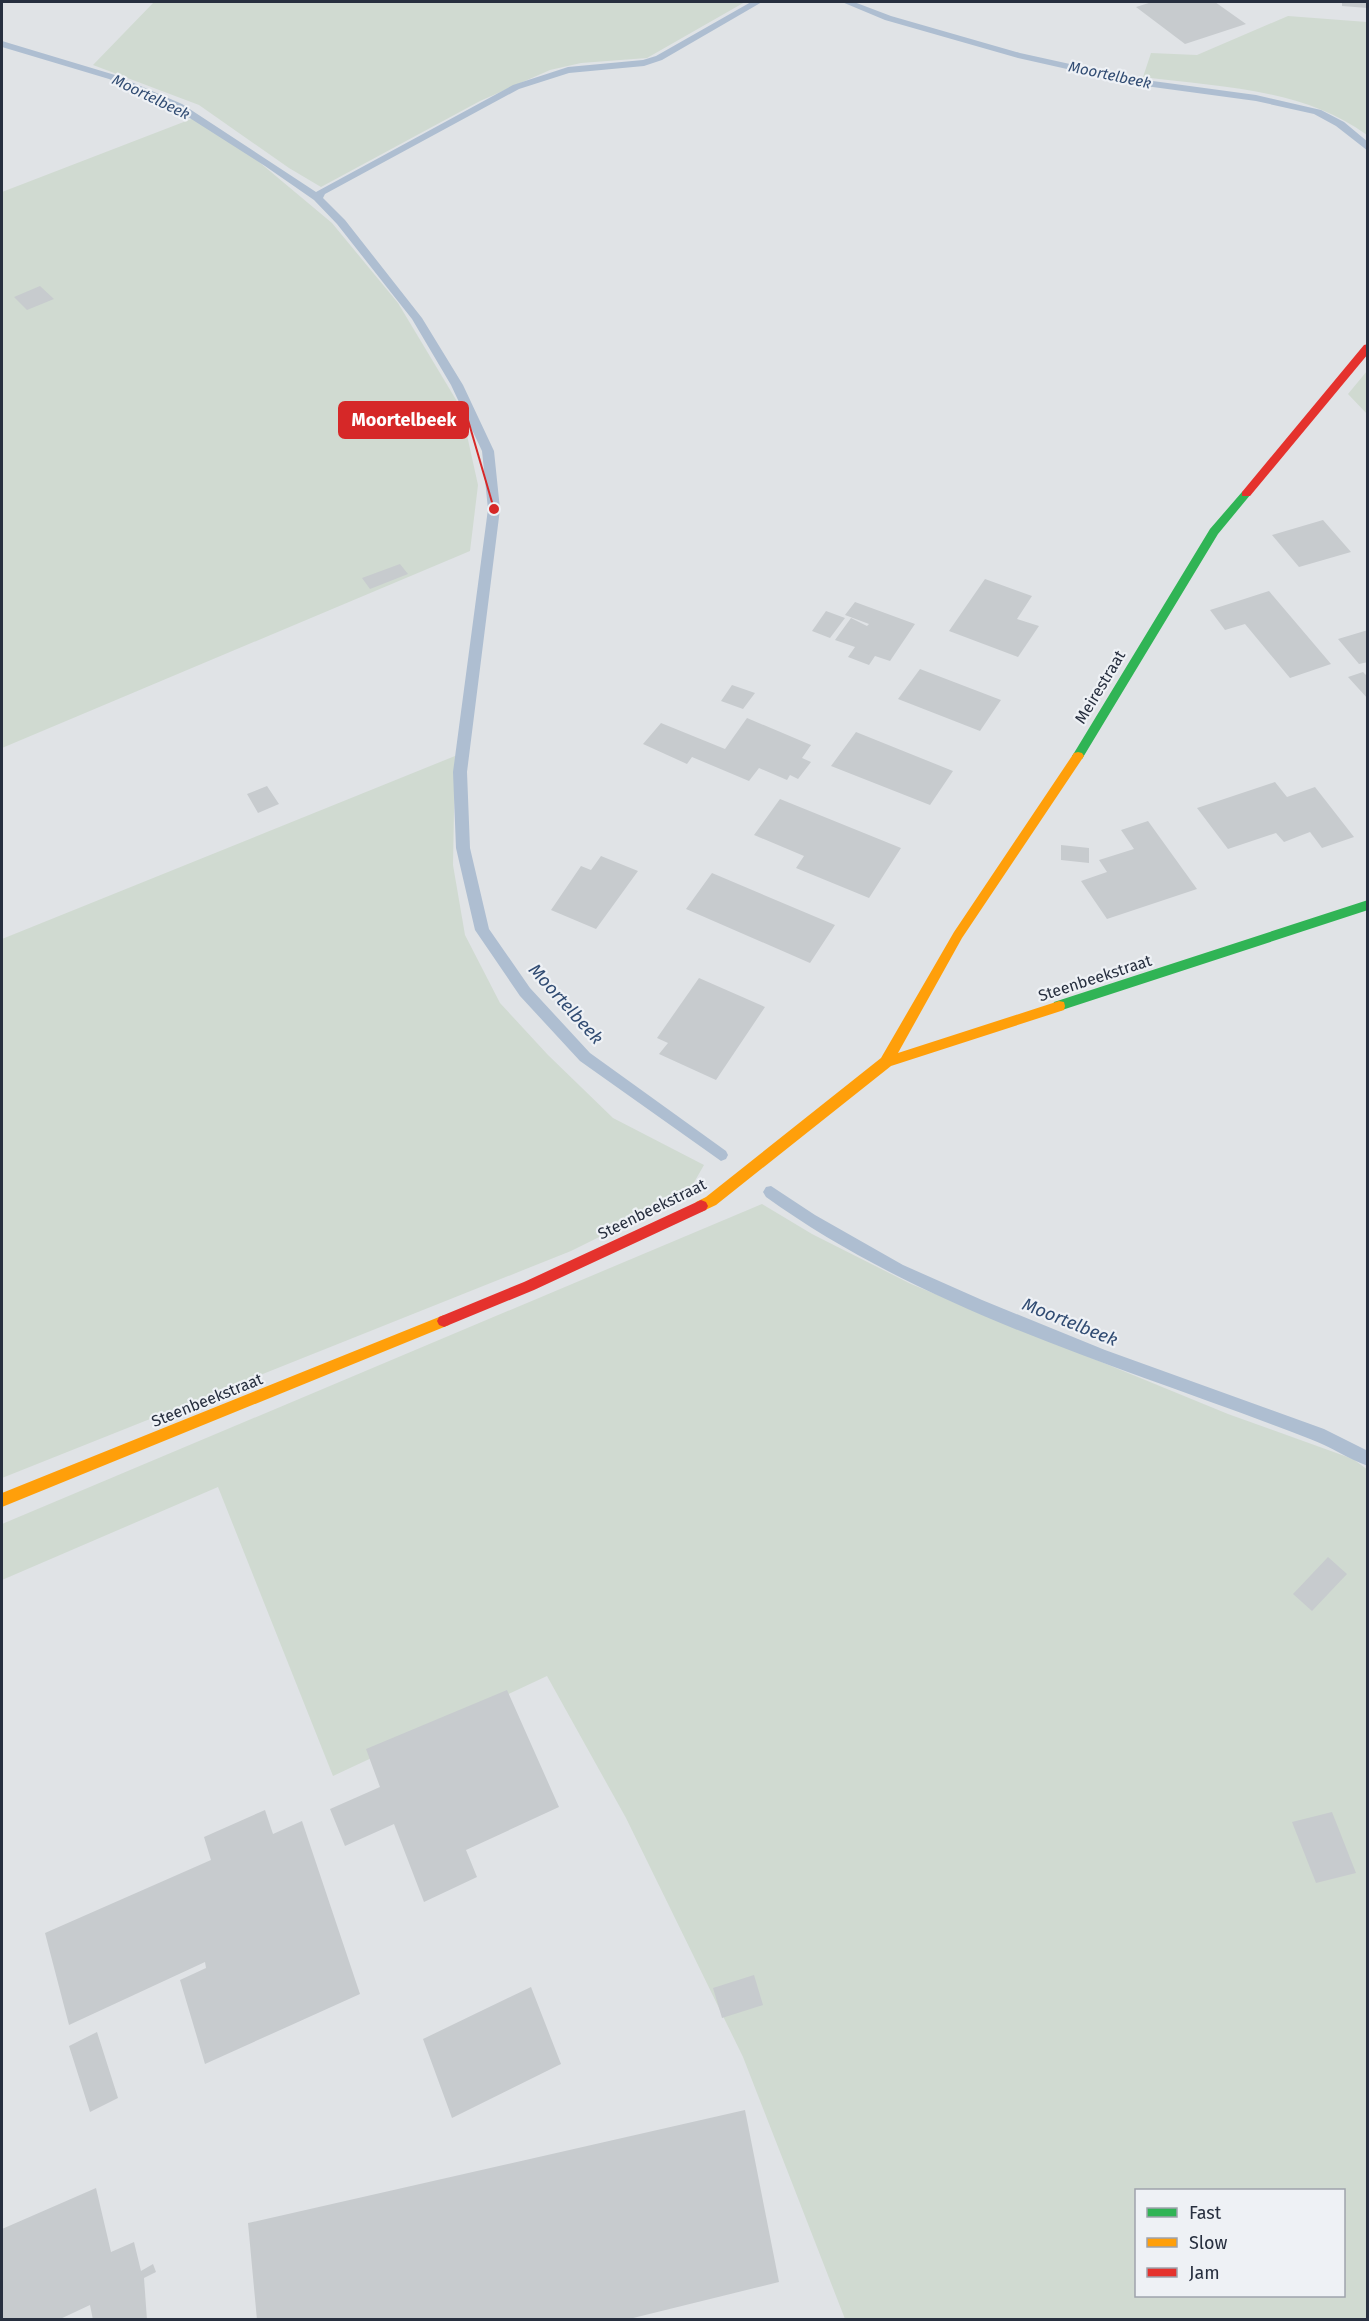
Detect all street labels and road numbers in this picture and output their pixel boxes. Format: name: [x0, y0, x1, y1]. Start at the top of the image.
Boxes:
street label: Meirestraat: [1071, 647, 1129, 727]
street label: Steenbeekstraat: [1036, 951, 1154, 1005]
street label: Steenbeekstraat: [595, 1174, 709, 1243]
street label: Steenbeekstraat: [149, 1369, 266, 1431]

